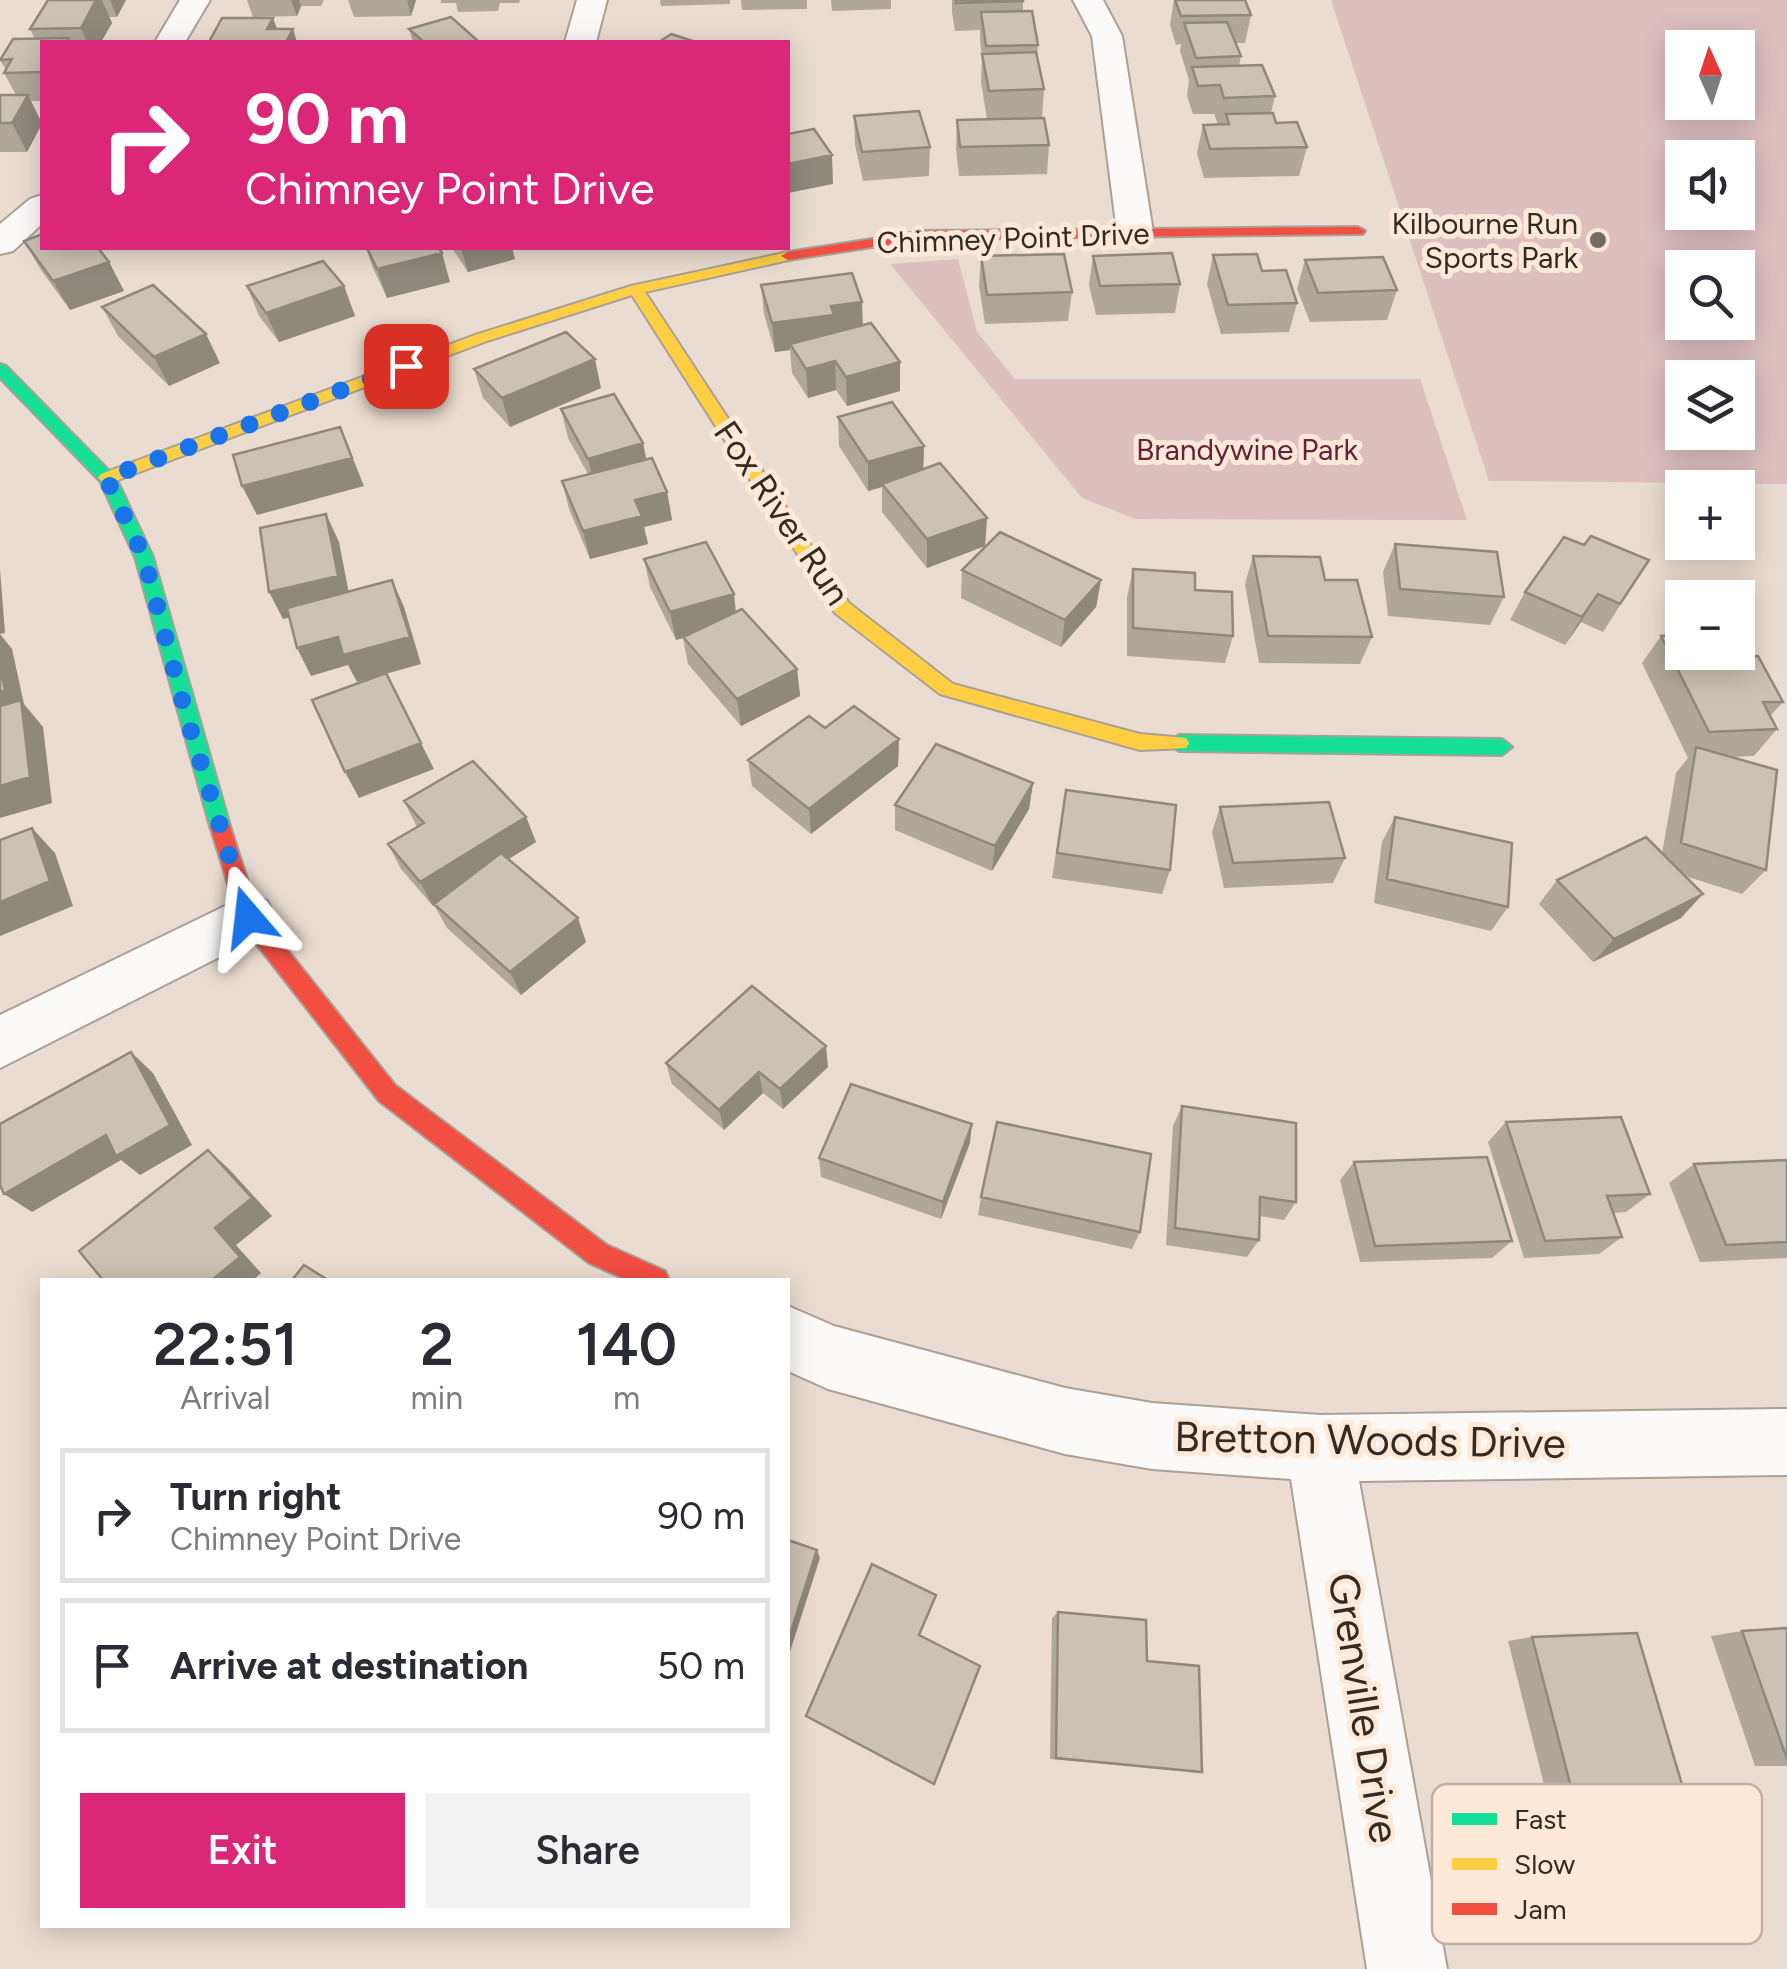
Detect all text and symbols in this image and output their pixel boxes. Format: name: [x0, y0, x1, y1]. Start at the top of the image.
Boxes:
north arrow: [1665, 30, 1755, 120]
map controls: [1665, 30, 1755, 670]
text: 90 m: [245, 76, 409, 161]
icon: right: [80, 80, 210, 210]
button: sound: [1665, 140, 1755, 230]
text: Chimney Point Drive: [245, 161, 655, 215]
place label: Kilbourne Run Sports Park: [1391, 205, 1578, 276]
street label: Chimney Point Drive: [876, 215, 1150, 261]
marker: Kilbourne Run Sports Park: [1587, 229, 1609, 251]
button: search: [1665, 250, 1755, 340]
pin: [364, 324, 449, 409]
icon: arrive: [379, 339, 434, 394]
button: layers: [1665, 360, 1755, 450]
street label: Fox River Run: [705, 413, 859, 613]
park label: Brandywine Park: [1136, 431, 1358, 468]
button: +: [1665, 470, 1755, 560]
button: −: [1665, 580, 1755, 670]
position arrow: [196, 865, 300, 969]
text: 22:51: [153, 1308, 298, 1380]
text: 2: [420, 1308, 454, 1380]
text: 140: [576, 1308, 677, 1380]
text: Arrival: [180, 1379, 270, 1417]
text: min: [411, 1379, 463, 1417]
text: m: [613, 1379, 640, 1417]
street label: Bretton Woods Drive: [1174, 1411, 1566, 1469]
text: Turn right: [170, 1474, 342, 1520]
icon: right: [85, 1488, 140, 1543]
text: 90 m: [657, 1493, 745, 1539]
text: Chimney Point Drive: [170, 1520, 461, 1558]
street label: Grenville Drive: [1317, 1569, 1411, 1847]
icon: arrive: [85, 1638, 140, 1693]
text: Arrive at destination: [170, 1643, 528, 1689]
text: 50 m: [657, 1643, 745, 1689]
legend: [1432, 1784, 1762, 1944]
button: Exit: [80, 1793, 405, 1908]
button: Share: [425, 1793, 750, 1908]
text: Fast: [1514, 1802, 1567, 1836]
text: Slow: [1514, 1847, 1575, 1881]
text: Jam: [1514, 1892, 1567, 1926]

